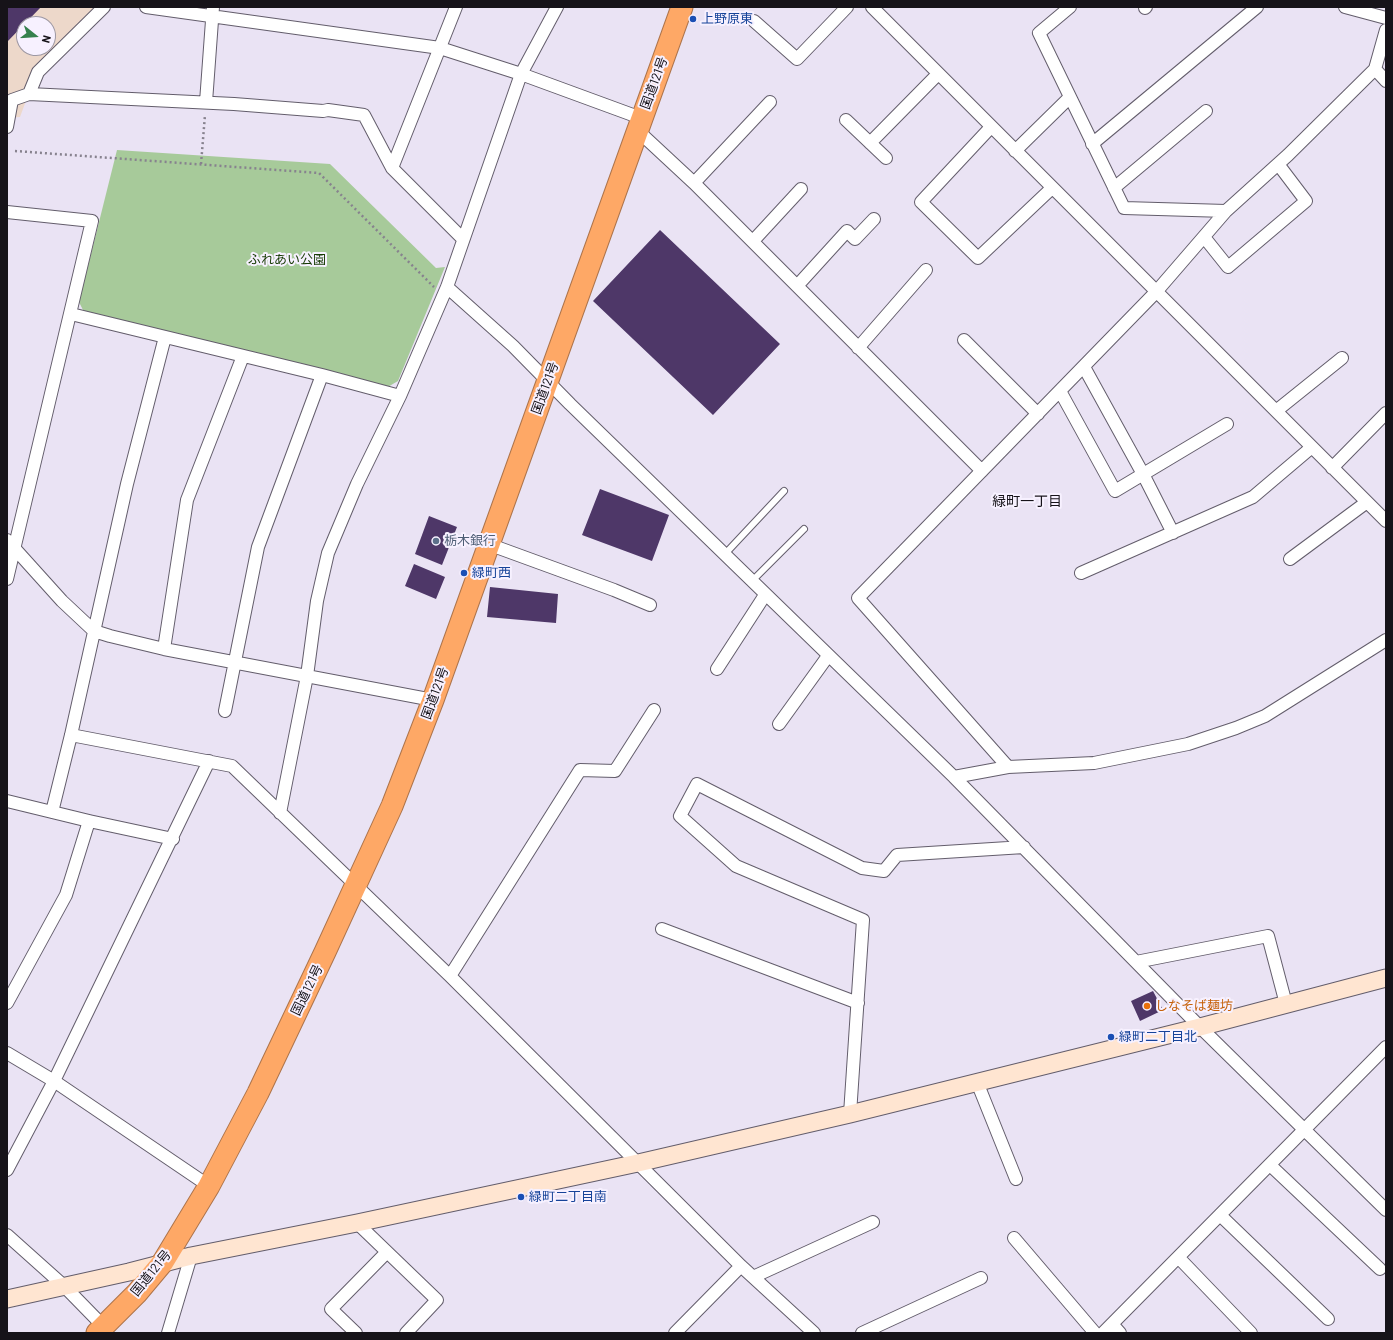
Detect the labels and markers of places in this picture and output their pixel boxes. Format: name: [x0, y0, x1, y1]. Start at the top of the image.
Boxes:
place label: 上野原東: [701, 11, 753, 27]
marker: 上野原東: [688, 14, 698, 24]
place label: 栃木銀行: [444, 533, 496, 549]
marker: 栃木銀行: [431, 536, 441, 546]
place label: 緑町西: [472, 565, 511, 581]
marker: 緑町西: [459, 568, 469, 578]
place label: しなそば麺坊: [1155, 998, 1233, 1014]
marker: しなそば麺坊: [1142, 1001, 1152, 1011]
place label: 緑町二丁目北: [1119, 1029, 1197, 1045]
marker: 緑町二丁目北: [1106, 1032, 1116, 1042]
place label: 緑町二丁目南: [529, 1189, 607, 1205]
marker: 緑町二丁目南: [516, 1192, 526, 1202]

